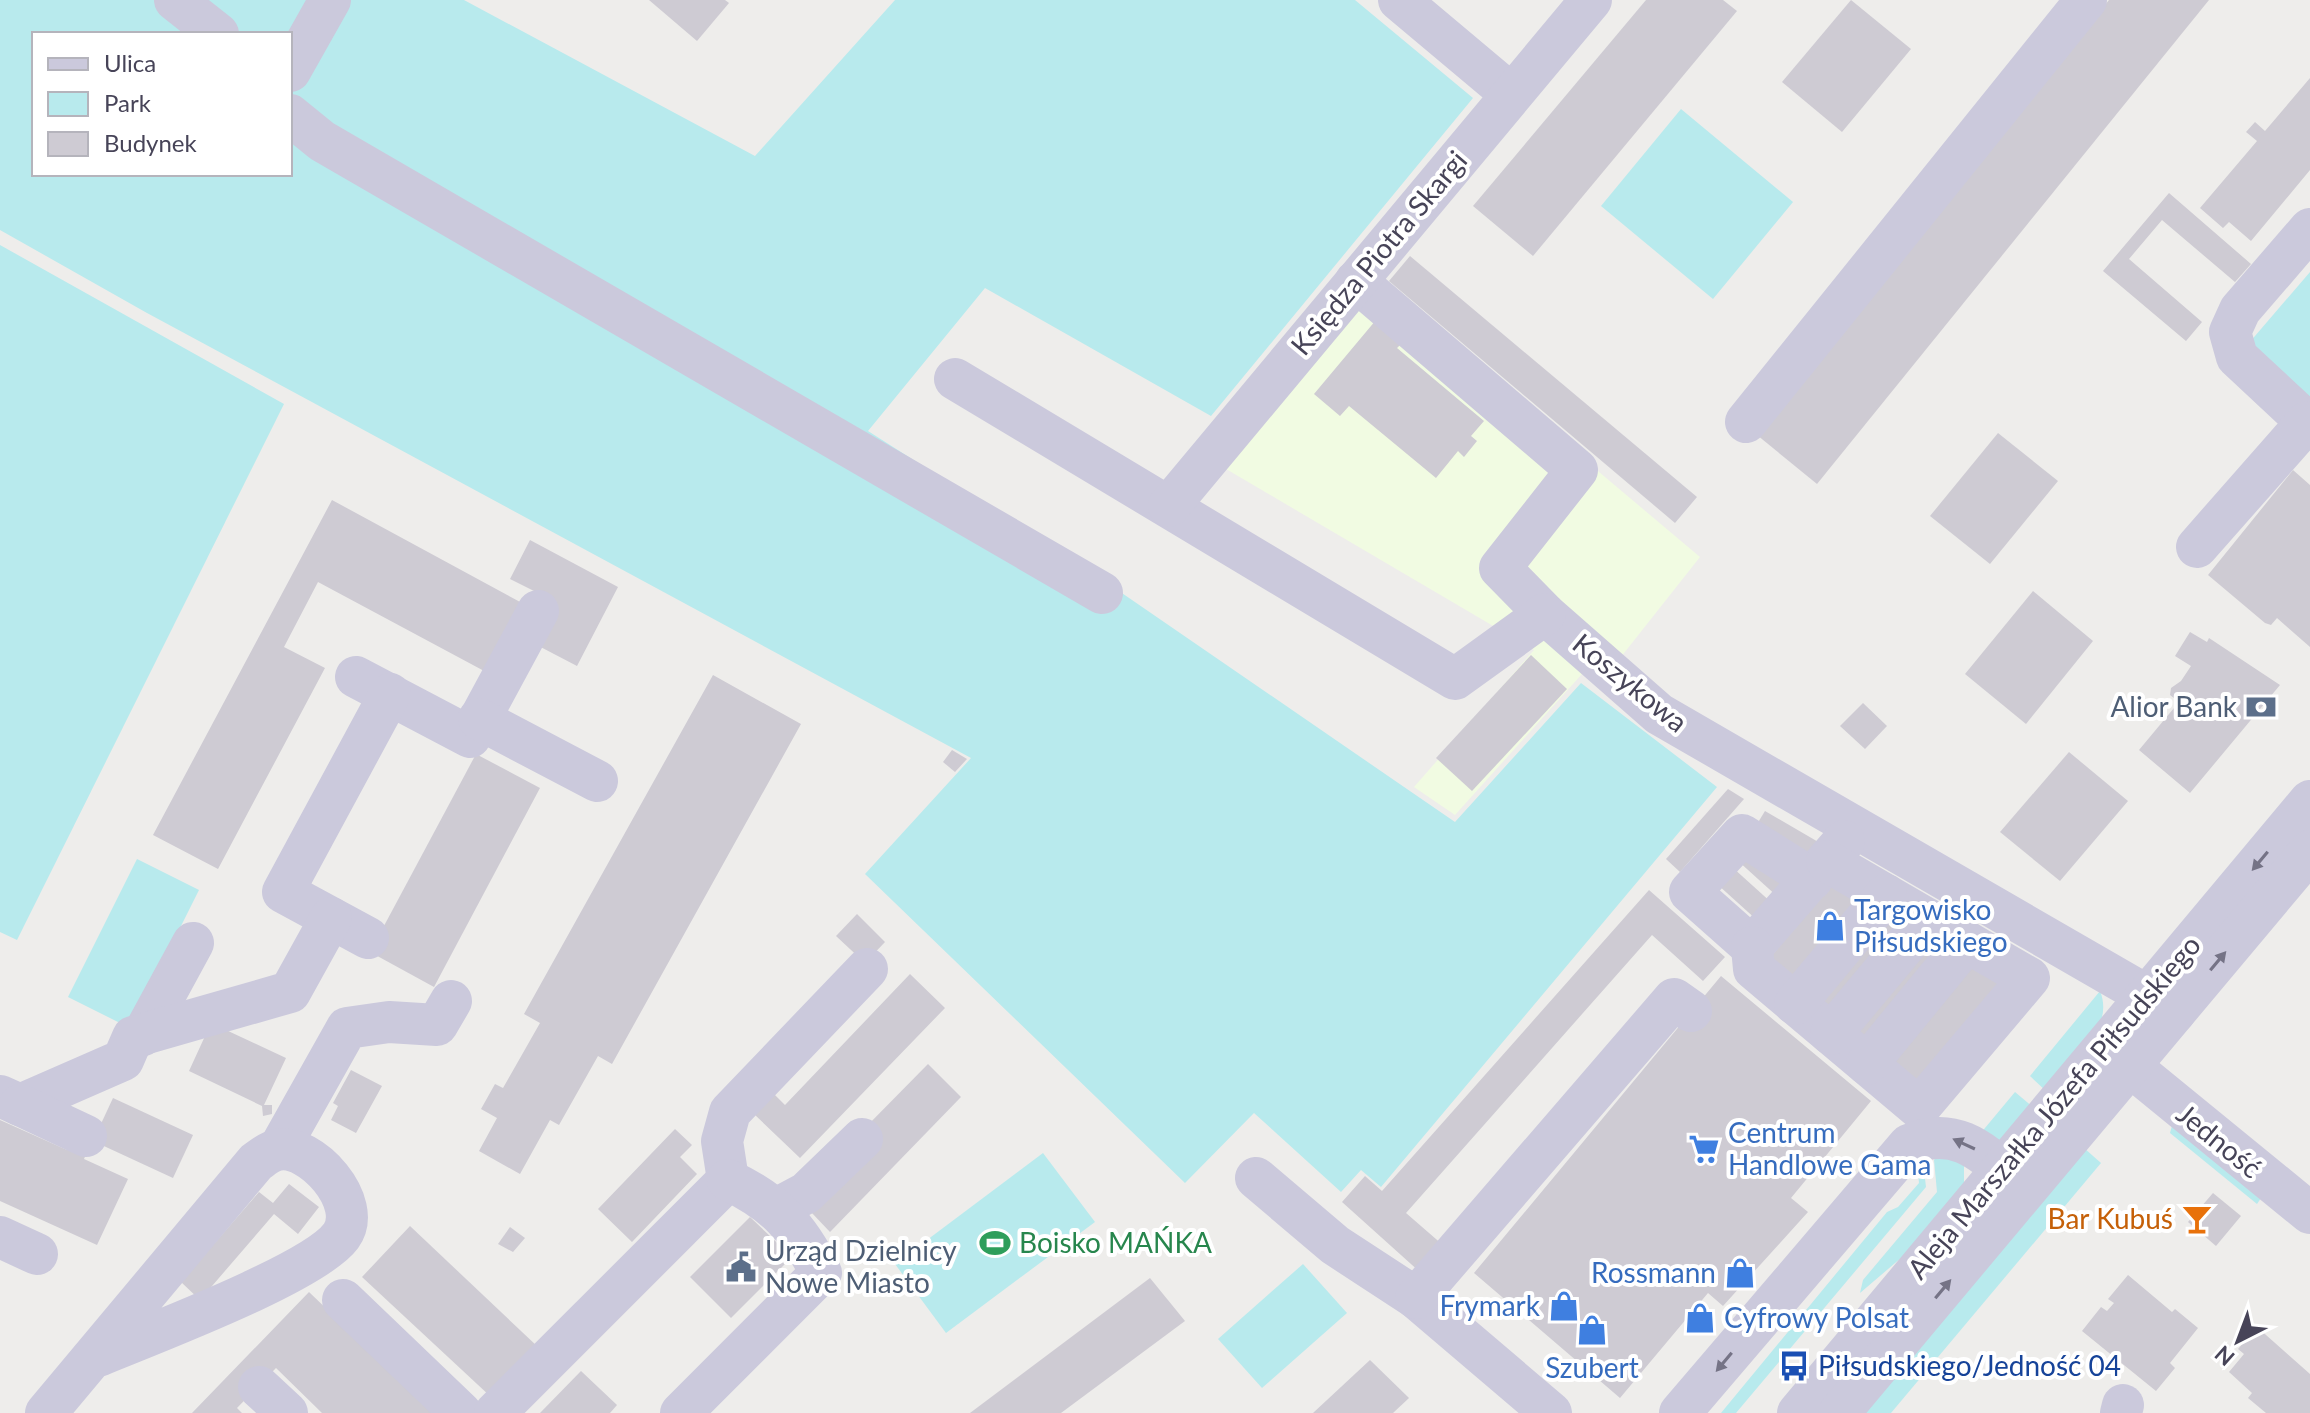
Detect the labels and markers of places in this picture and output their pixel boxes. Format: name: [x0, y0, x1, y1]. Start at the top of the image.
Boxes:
place label: Alior Bank: [2110, 689, 2238, 723]
bank icon: Alior Bank: [2244, 690, 2278, 724]
place label: Targowisko Piłsudskiego: [1854, 892, 2008, 958]
shop icon: Targowisko Piłsudskiego: [1813, 909, 1847, 943]
place label: Centrum Handlowe Gama: [1728, 1115, 1931, 1181]
supermarket icon: Centrum Handlowe Gama: [1687, 1132, 1721, 1166]
place label: Bar Kubuś: [2048, 1201, 2173, 1235]
bar icon: Bar Kubuś: [2180, 1202, 2214, 1236]
place label: Boisko MAŃKA: [1019, 1225, 1212, 1259]
sports icon: Boisko MAŃKA: [978, 1226, 1012, 1260]
place label: Urząd Dzielnicy Nowe Miasto: [765, 1233, 957, 1299]
public building icon: Urząd Dzielnicy Nowe Miasto: [724, 1250, 758, 1284]
place label: Rossmann: [1591, 1255, 1716, 1289]
shop icon: Rossmann: [1723, 1256, 1757, 1290]
place label: Frymark: [1439, 1288, 1541, 1322]
shop icon: Frymark: [1547, 1289, 1581, 1323]
place label: Cyfrowy Polsat: [1724, 1300, 1909, 1334]
shop icon: Cyfrowy Polsat: [1683, 1301, 1717, 1335]
shop icon: Szubert: [1575, 1313, 1609, 1347]
place label: Piłsudskiego/Jedność 04: [1818, 1348, 2121, 1382]
bus stop icon: Piłsudskiego/Jedność 04: [1777, 1349, 1811, 1383]
place label: Szubert: [1545, 1350, 1639, 1384]

